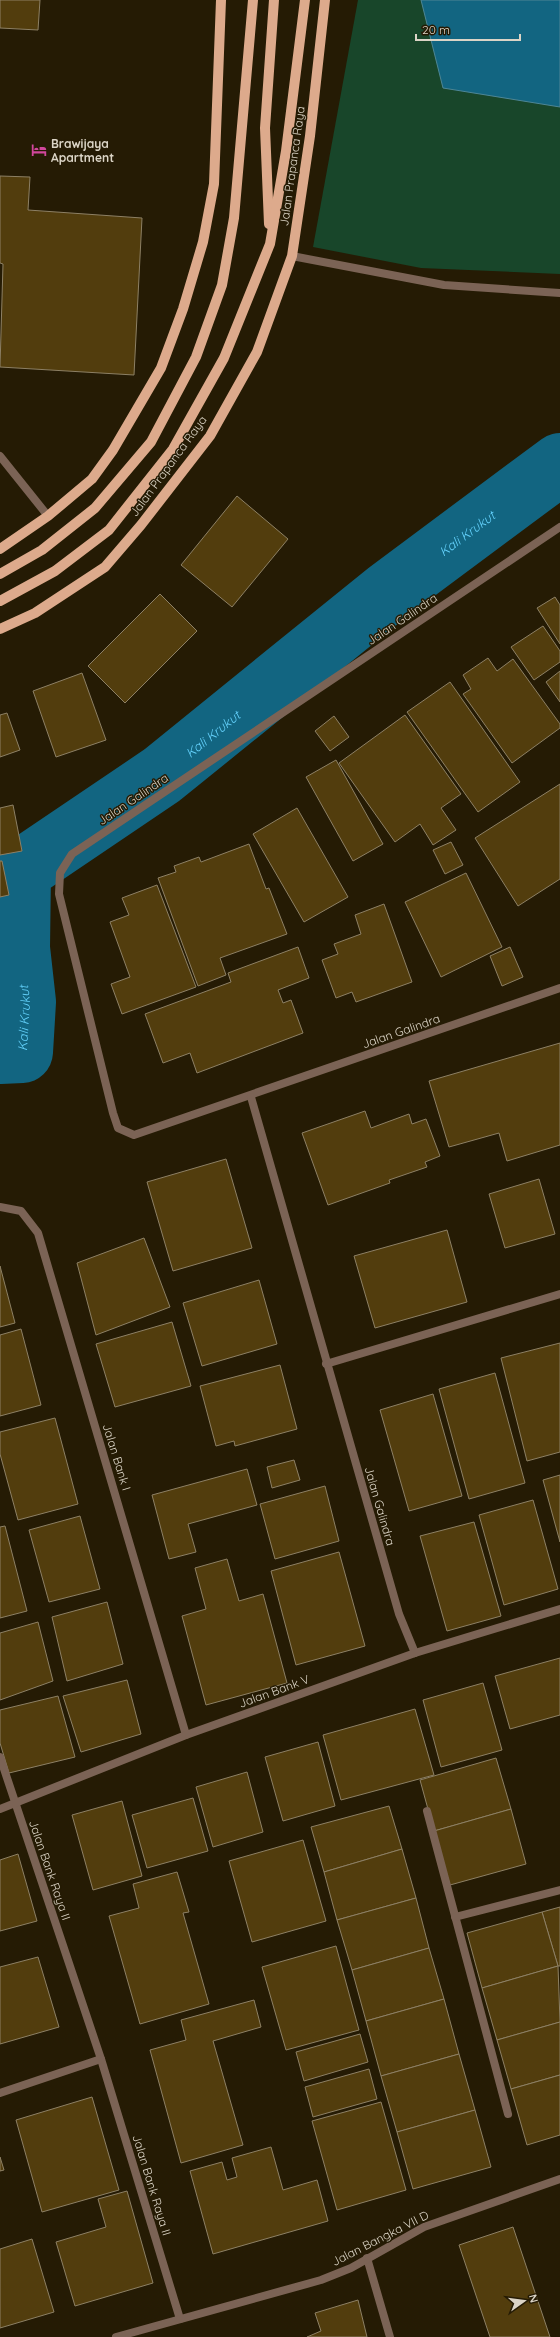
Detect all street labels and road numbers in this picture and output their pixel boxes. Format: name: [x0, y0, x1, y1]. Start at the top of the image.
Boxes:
street label: Jalan Prapanca Raya: [276, 105, 308, 227]
street label: Jalan Prapanca Raya: [126, 413, 210, 519]
street label: Jalan Galindra: [364, 590, 440, 648]
street label: Jalan Galindra: [95, 770, 171, 828]
street label: Jalan Galindra: [360, 1011, 442, 1051]
street label: Jalan Bank I: [100, 1422, 134, 1492]
street label: Jalan Galindra: [362, 1465, 398, 1547]
street label: Jalan Bank V: [237, 1671, 311, 1711]
street label: Jalan Bank Raya II: [26, 1818, 74, 1922]
street label: Jalan Bank Raya II: [130, 2133, 174, 2237]
street label: Jalan Bangka VII D: [329, 2207, 431, 2269]

